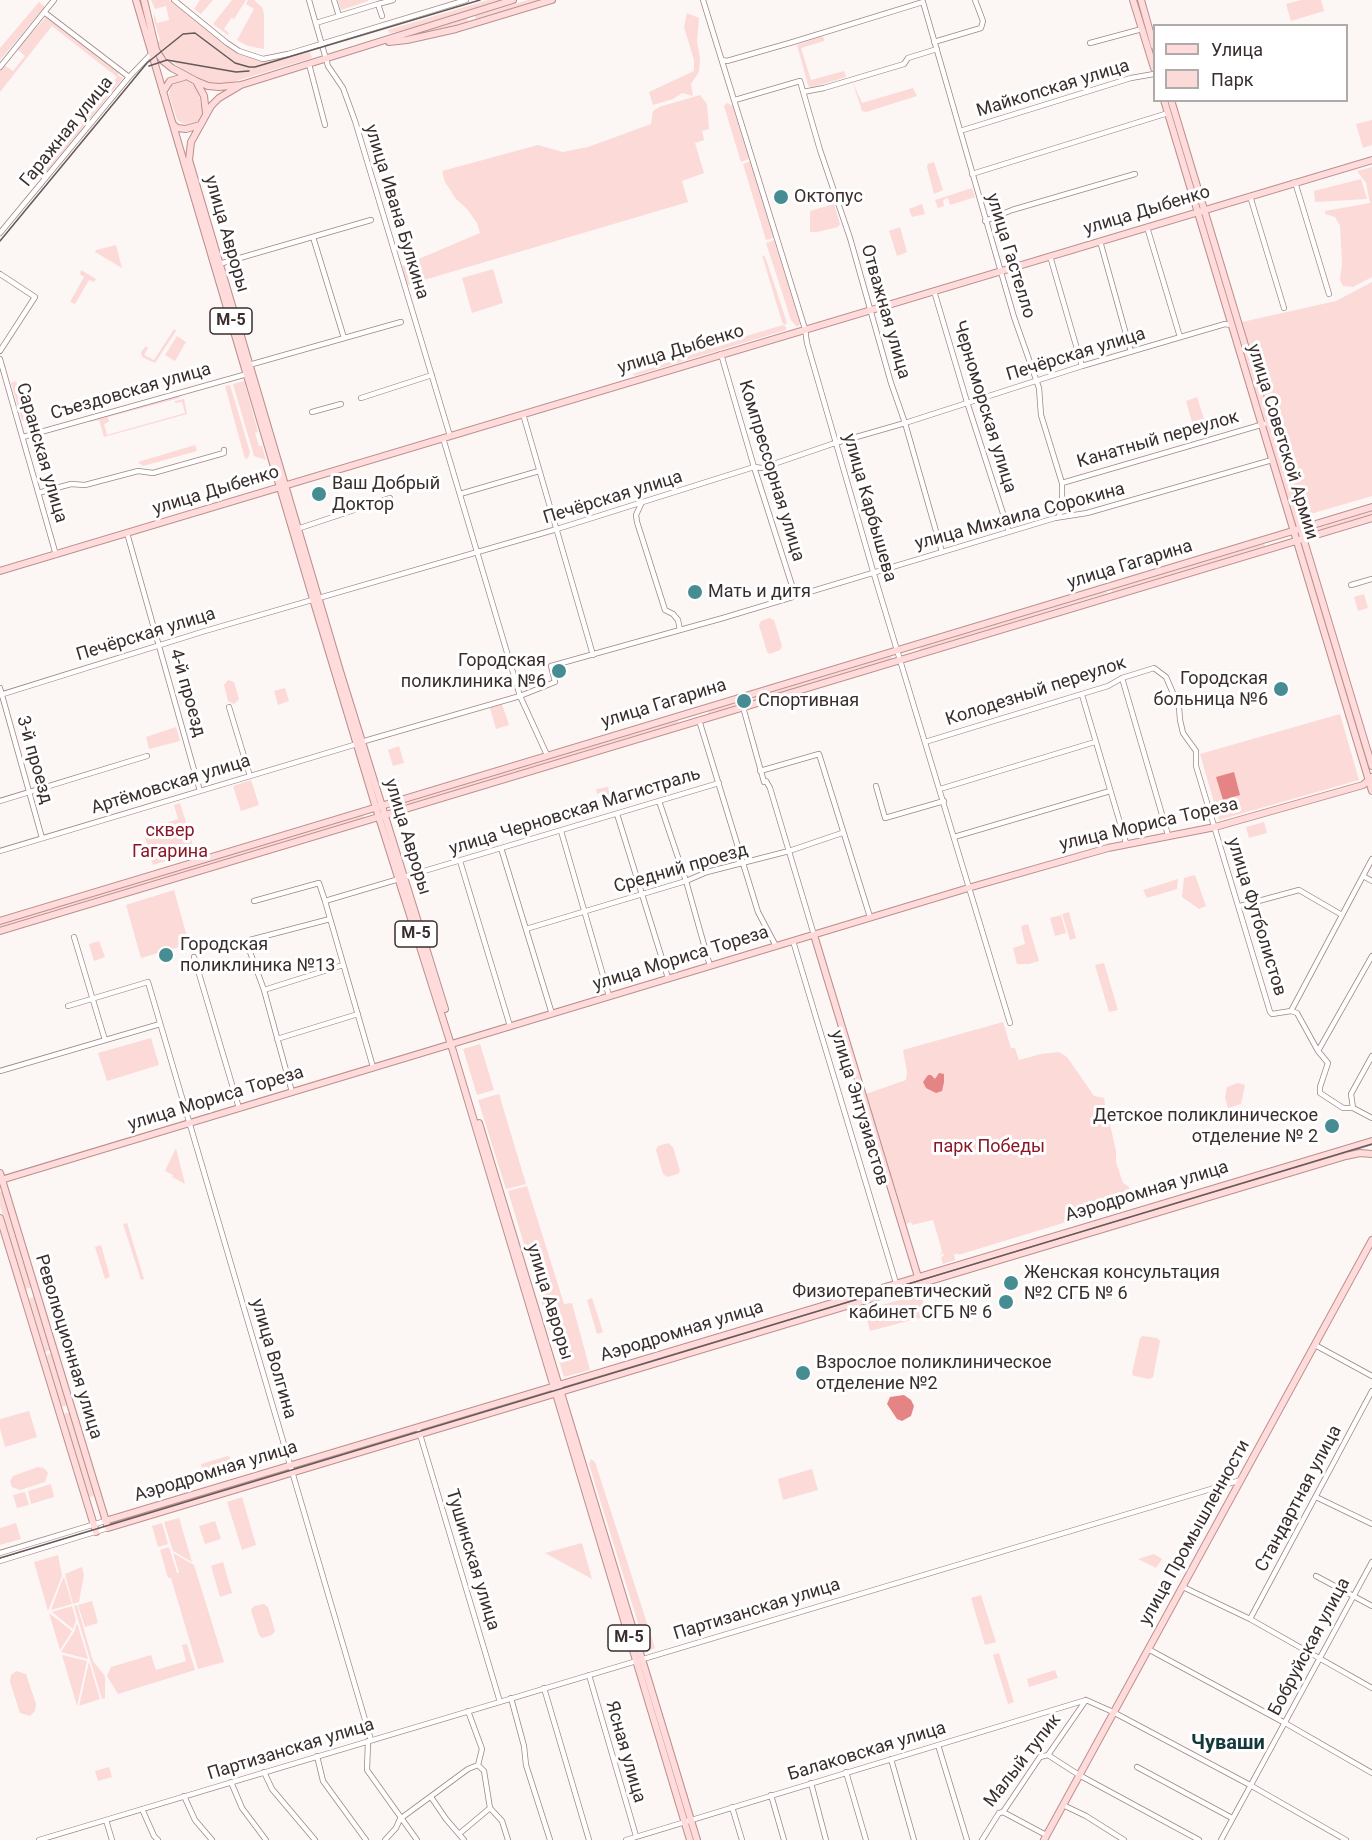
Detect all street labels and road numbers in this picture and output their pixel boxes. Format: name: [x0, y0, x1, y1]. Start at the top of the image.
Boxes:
street label: Майкопская улица: [974, 55, 1132, 123]
street label: Гаражная улица: [16, 73, 118, 191]
street label: улица Ивана Булкина: [359, 122, 433, 302]
street label: улица Авроры: [199, 173, 253, 295]
street label: улица Дыбенко: [1081, 182, 1213, 240]
street label: улица Гастелло: [981, 191, 1039, 321]
street label: Отважная улица: [855, 242, 915, 382]
road number: М-5: [210, 308, 252, 334]
street label: Черноморская улица: [947, 318, 1021, 496]
street label: улица Дыбенко: [615, 321, 747, 379]
street label: Печёрская улица: [1004, 324, 1148, 386]
street label: улица Советской Армии: [1242, 341, 1322, 543]
street label: Съездовская улица: [48, 359, 214, 425]
street label: Компрессорная улица: [733, 378, 809, 564]
street label: Саранская улица: [11, 381, 71, 525]
street label: Канатный переулок: [1075, 407, 1241, 473]
street label: улица Карбышева: [837, 431, 901, 585]
street label: улица Дыбенко: [150, 462, 282, 520]
street label: Печёрская улица: [541, 467, 685, 529]
street label: улица Михаила Сорокина: [913, 479, 1127, 555]
street label: улица Гагарина: [1065, 536, 1195, 594]
street label: Печёрская улица: [74, 604, 218, 666]
street label: 4-й проезд: [164, 647, 210, 739]
street label: Колодезный переулок: [943, 653, 1129, 731]
street label: улица Гагарина: [599, 675, 729, 733]
street label: 3-й проезд: [11, 714, 57, 806]
street label: Артёмовская улица: [89, 751, 253, 819]
street label: улица Черновская Магистраль: [447, 763, 703, 861]
street label: улица Авроры: [379, 776, 435, 898]
street label: улица Мориса Тореза: [1058, 794, 1240, 856]
street label: улица Футболистов: [1222, 835, 1290, 999]
street label: Средний проезд: [612, 840, 750, 898]
road number: М-5: [395, 921, 437, 947]
street label: улица Мориса Тореза: [590, 922, 772, 996]
street label: улица Энтузиастов: [825, 1028, 893, 1188]
street label: улица Мориса Тореза: [125, 1062, 307, 1136]
street label: Аэродромная улица: [1063, 1157, 1231, 1227]
street label: улица Авроры: [521, 1241, 577, 1363]
street label: Революционная улица: [30, 1252, 106, 1442]
street label: улица Волгина: [246, 1297, 300, 1421]
street label: Аэродромная улица: [598, 1297, 766, 1367]
street label: Стандартная улица: [1251, 1422, 1347, 1576]
street label: Аэродромная улица: [132, 1437, 300, 1507]
street label: улица Промышленности: [1135, 1437, 1255, 1629]
street label: Тушинская улица: [440, 1487, 504, 1633]
street label: Партизанская улица: [671, 1574, 843, 1646]
street label: Бобруйская улица: [1265, 1574, 1355, 1720]
road number: М-5: [608, 1625, 650, 1651]
street label: Ясная улица: [600, 1699, 650, 1805]
street label: Малый тупик: [980, 1710, 1066, 1812]
street label: Партизанская улица: [205, 1714, 377, 1786]
street label: Балаковская улица: [785, 1718, 949, 1786]

